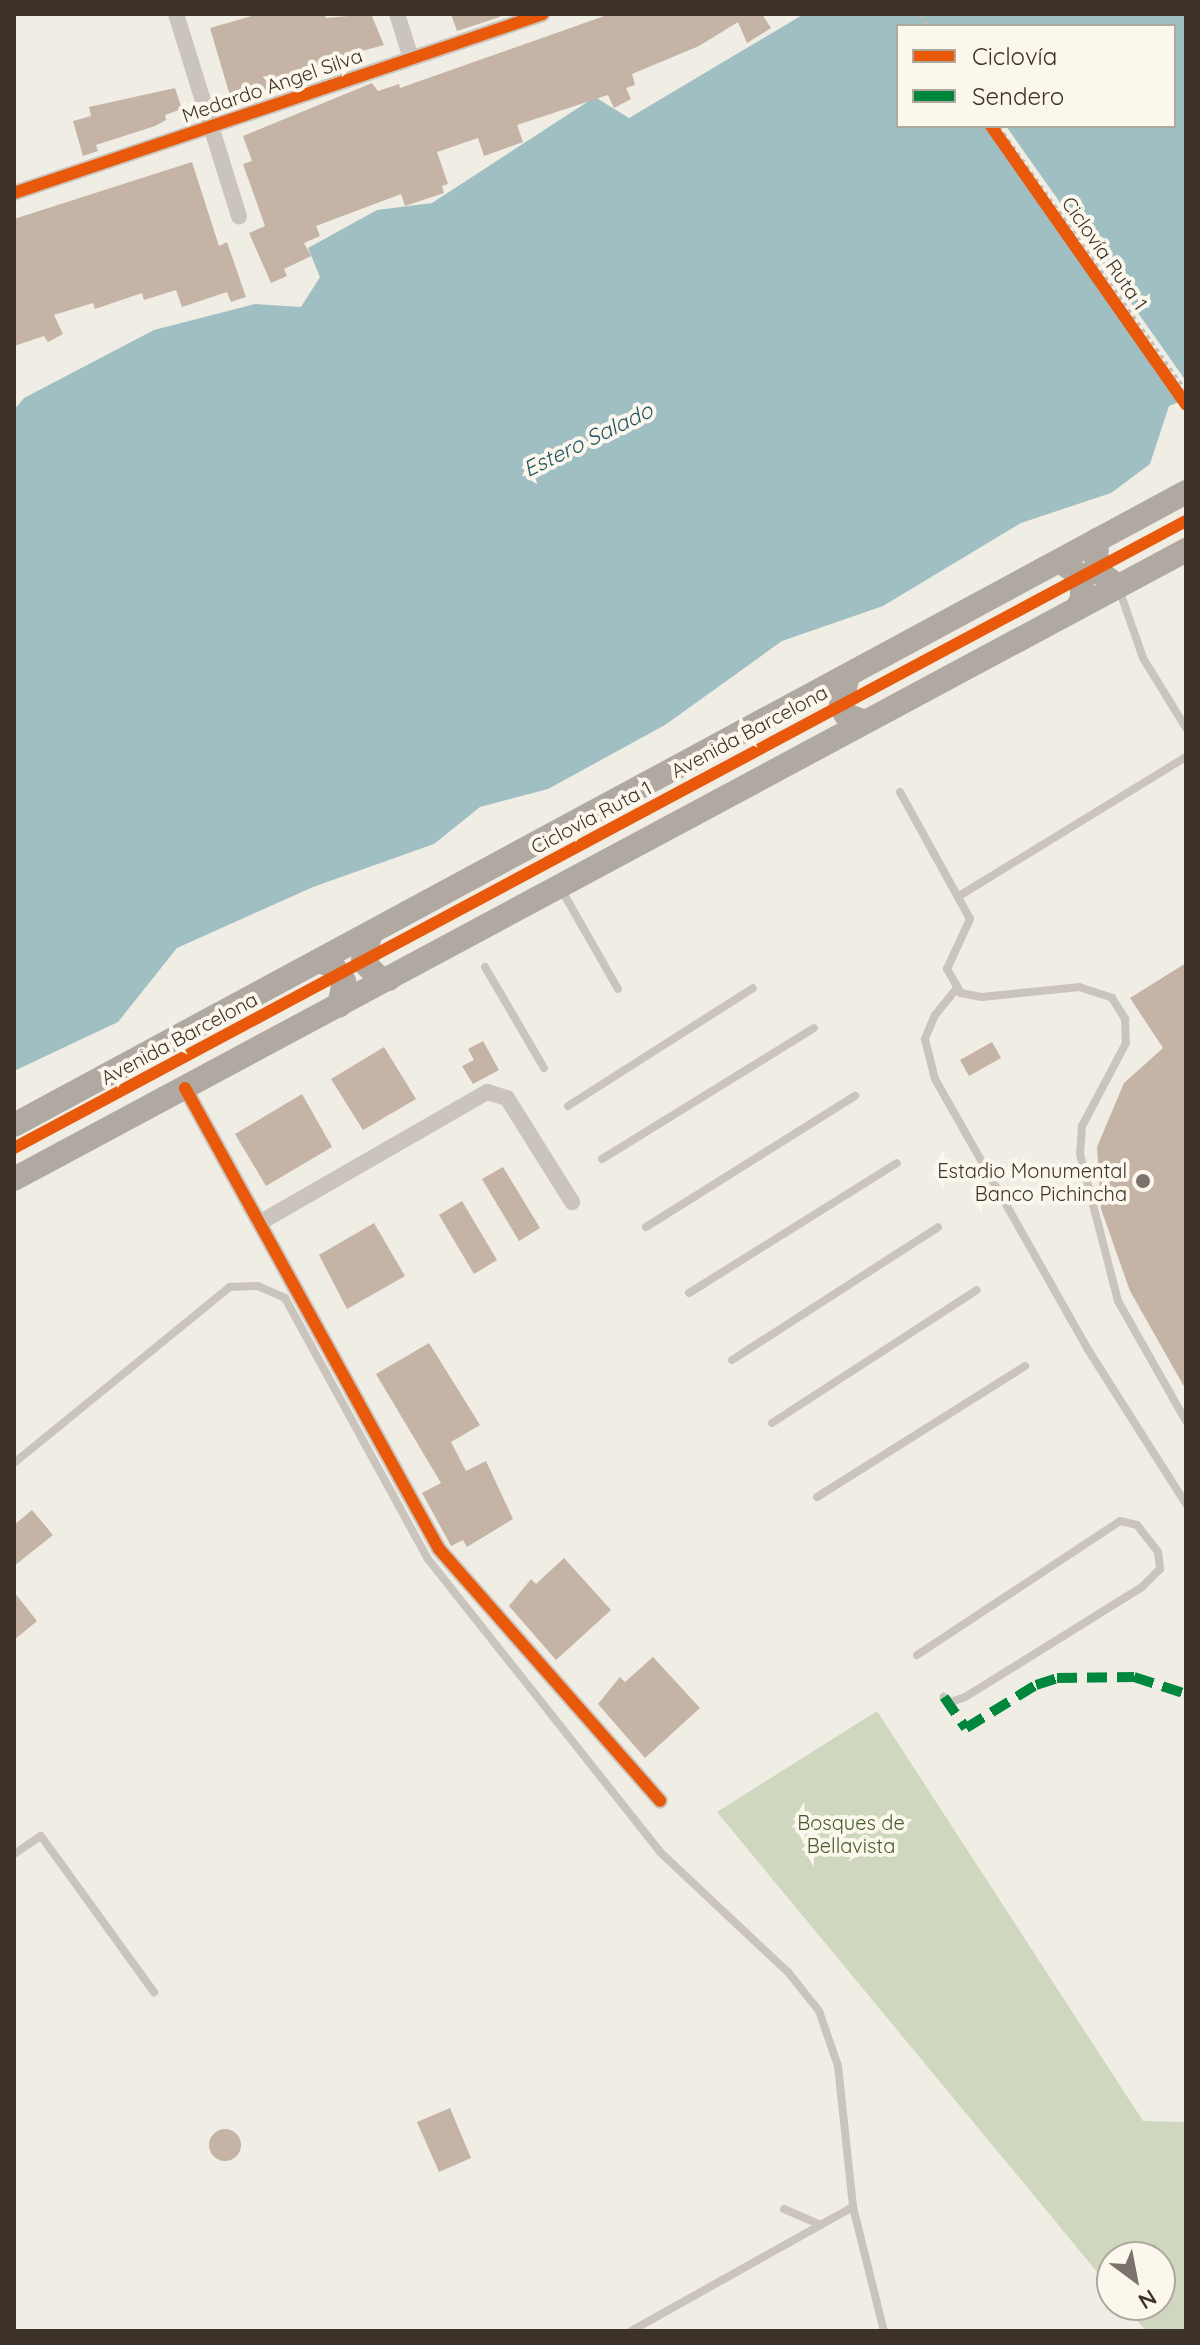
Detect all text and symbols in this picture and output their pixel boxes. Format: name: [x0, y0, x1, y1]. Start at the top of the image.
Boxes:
legend: [896, 24, 1176, 128]
text: Ciclovía: [972, 41, 1057, 71]
street label: Medardo Angel Silva: [179, 43, 365, 127]
text: Sendero: [972, 81, 1064, 111]
street label: Ciclovía Ruta 1: [1057, 192, 1153, 314]
water label: Estero Salado: [519, 397, 657, 483]
street label: Avenida Barcelona: [667, 680, 831, 782]
street label: Ciclovía Ruta 1: [527, 775, 655, 859]
street label: Avenida Barcelona: [97, 987, 261, 1089]
place label: Estadio Monumental Banco Pichincha: [937, 1158, 1127, 1205]
marker: Estadio Monumental Banco Pichincha: [1134, 1172, 1152, 1190]
park label: Bosques de Bellavista: [797, 1810, 905, 1857]
north arrow: [1096, 2241, 1176, 2321]
text: N: [1133, 2283, 1162, 2316]

